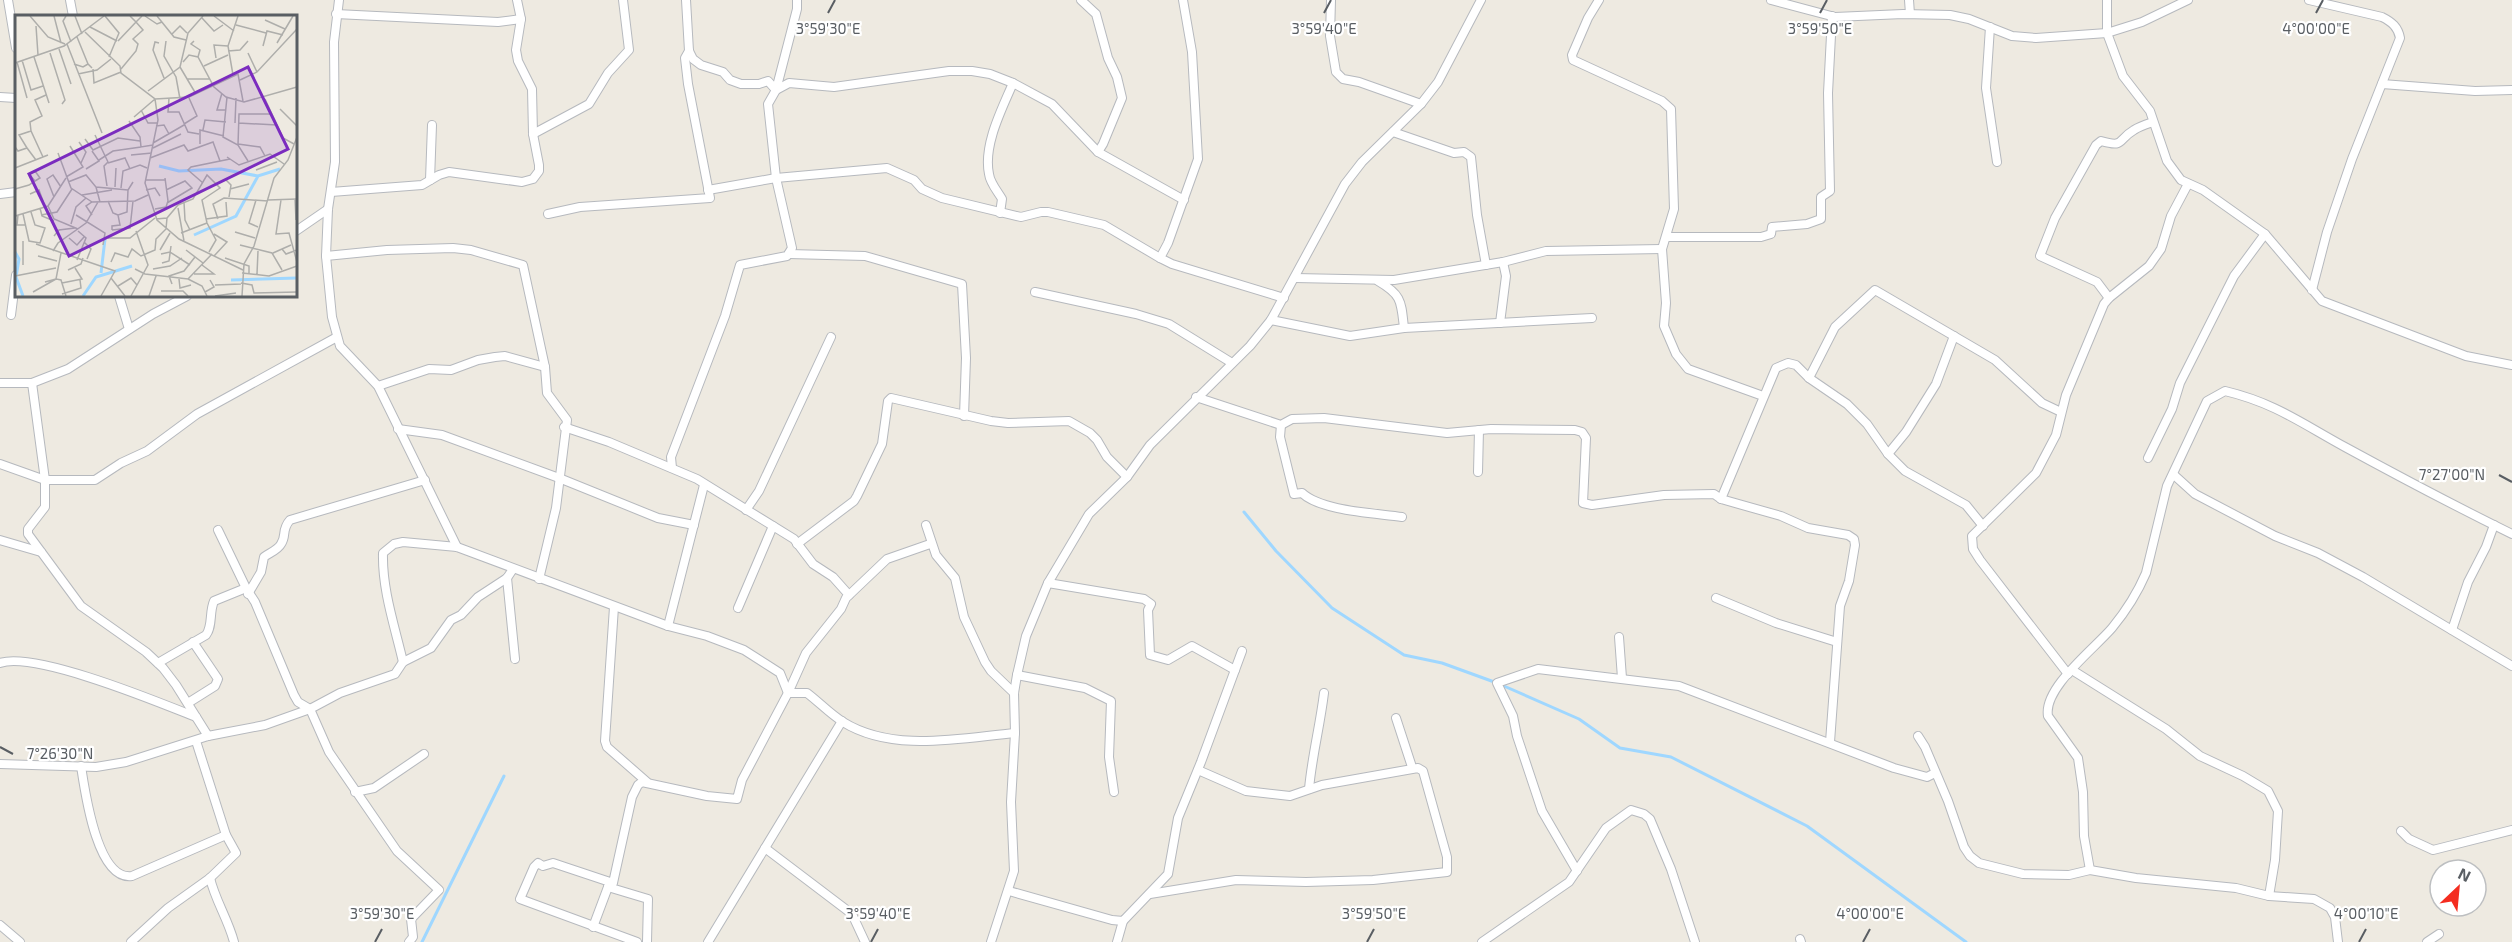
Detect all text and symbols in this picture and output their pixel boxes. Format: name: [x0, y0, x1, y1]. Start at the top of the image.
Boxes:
inset map: [15, 15, 297, 297]
text: 3°59'30"E: [796, 19, 860, 37]
text: 3°59'40"E: [1291, 19, 1357, 37]
text: 3°59'50"E: [1788, 19, 1852, 37]
text: 4°00'00"E: [2282, 19, 2350, 37]
text: 7°27'00"N: [2419, 465, 2485, 483]
text: 7°26'30"N: [27, 744, 93, 762]
north arrow: [2428, 858, 2488, 918]
text: N: [2455, 863, 2474, 885]
text: 3°59'30"E: [350, 904, 414, 922]
text: 3°59'40"E: [845, 904, 911, 922]
text: 3°59'50"E: [1342, 904, 1406, 922]
text: 4°00'00"E: [1836, 904, 1904, 922]
text: 4°00'10"E: [2334, 904, 2398, 922]

